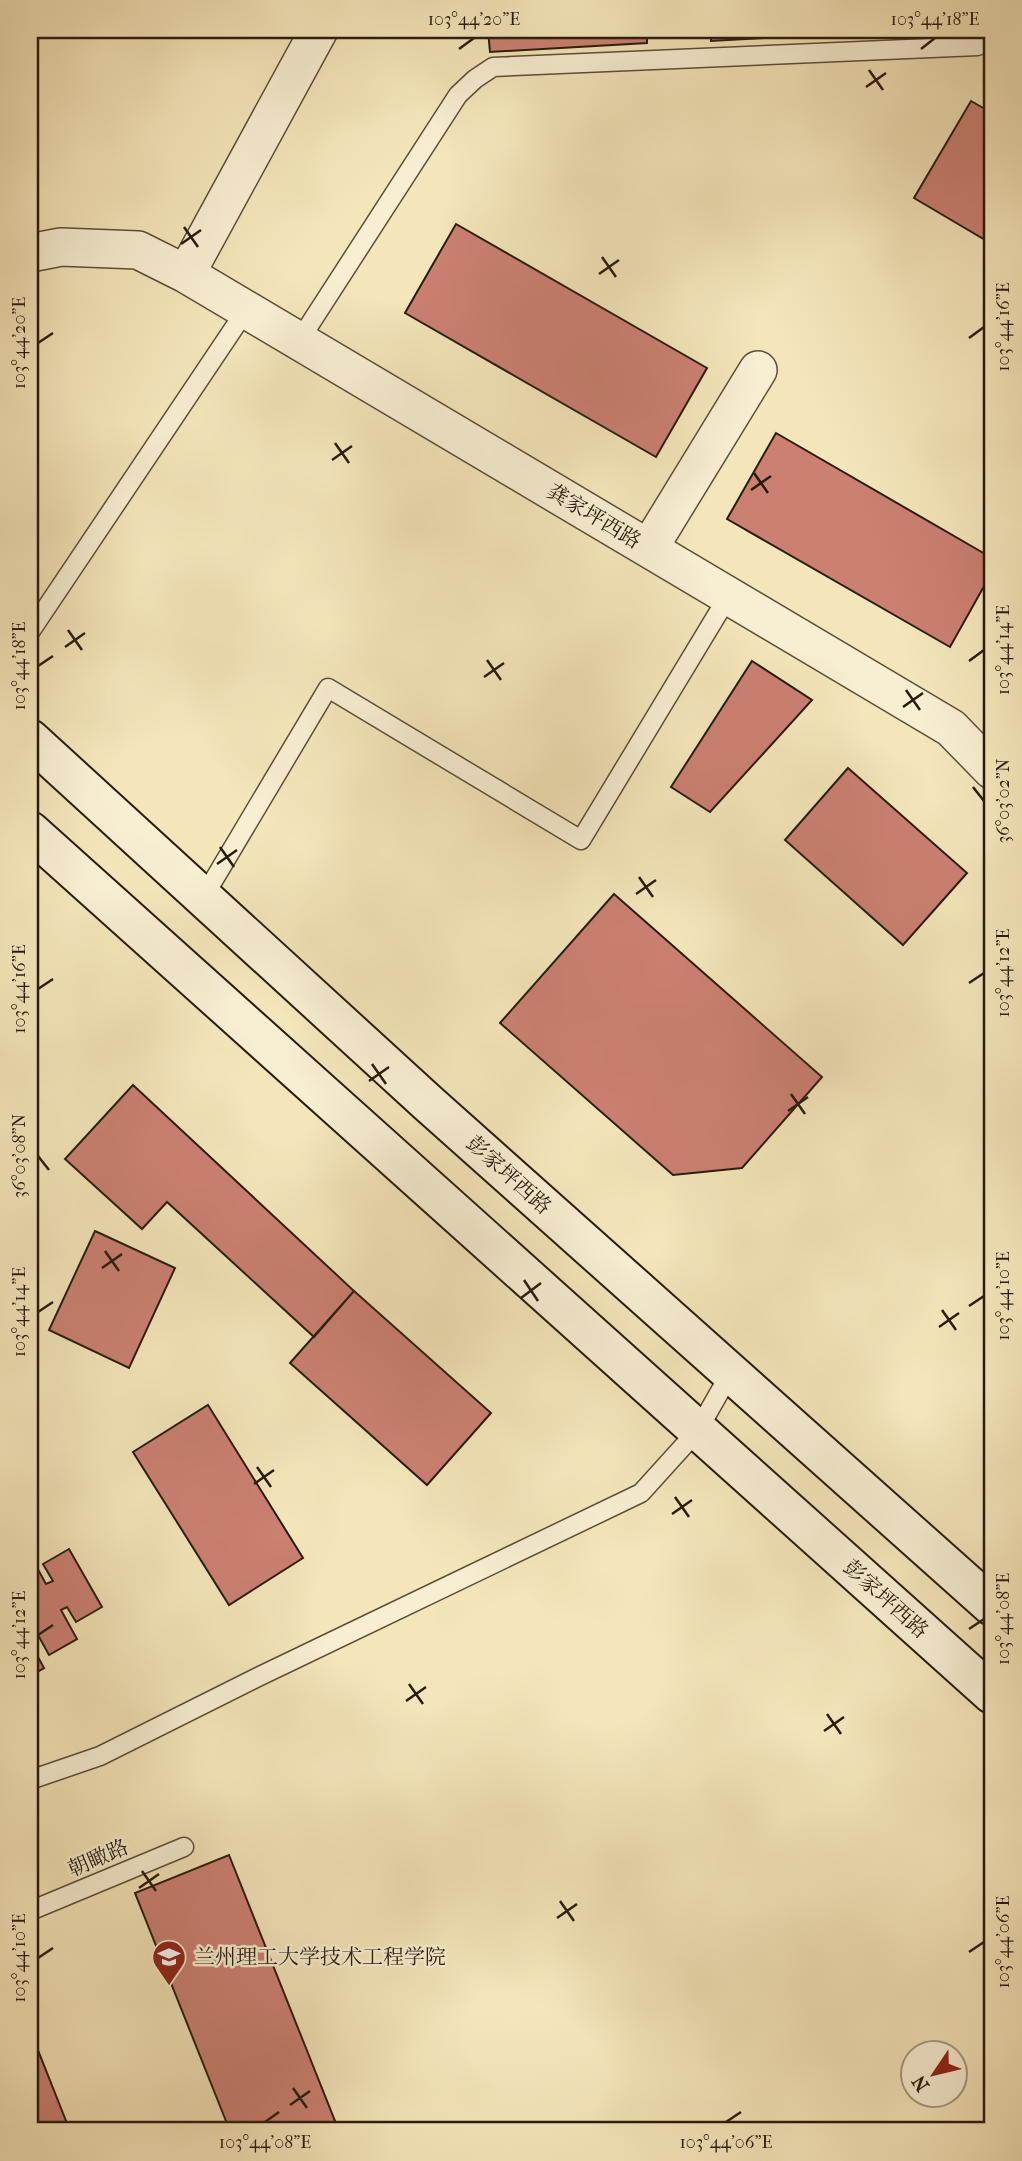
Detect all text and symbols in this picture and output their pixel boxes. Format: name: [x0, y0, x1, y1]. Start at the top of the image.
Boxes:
text: 103°44'20"E: [428, 9, 520, 30]
text: 103°44'18"E: [891, 9, 979, 30]
text: 103°44'16"E: [993, 282, 1014, 372]
text: 103°44'20"E: [9, 297, 30, 389]
street label: 龚家坪西路: [543, 479, 645, 553]
text: 103°44'14"E: [993, 605, 1014, 695]
text: 103°44'18"E: [9, 622, 30, 710]
text: 36°03'02"N: [993, 758, 1014, 843]
text: 103°44'12"E: [993, 928, 1014, 1018]
text: 103°44'16"E: [9, 944, 30, 1034]
text: 36°03'08"N: [9, 1113, 30, 1198]
street label: 彭家坪西路: [462, 1131, 556, 1219]
text: 103°44'10"E: [993, 1251, 1014, 1341]
text: 103°44'14"E: [9, 1267, 30, 1357]
street label: 彭家坪西路: [839, 1555, 933, 1643]
text: 103°44'08"E: [993, 1573, 1014, 1665]
text: 103°44'12"E: [9, 1590, 30, 1680]
street label: 朝瞰路: [64, 1835, 132, 1881]
text: 103°44'06"E: [993, 1895, 1014, 1989]
text: 103°44'10"E: [9, 1913, 30, 2003]
school or university icon: 兰州理工大学技术工程学院: [150, 1938, 188, 1987]
place label: 兰州理工大学技术工程学院: [194, 1945, 446, 1969]
north arrow: [900, 2038, 970, 2108]
text: N: [907, 2070, 934, 2095]
text: 103°44'08"E: [219, 2132, 311, 2153]
text: 103°44'06"E: [679, 2132, 773, 2153]

